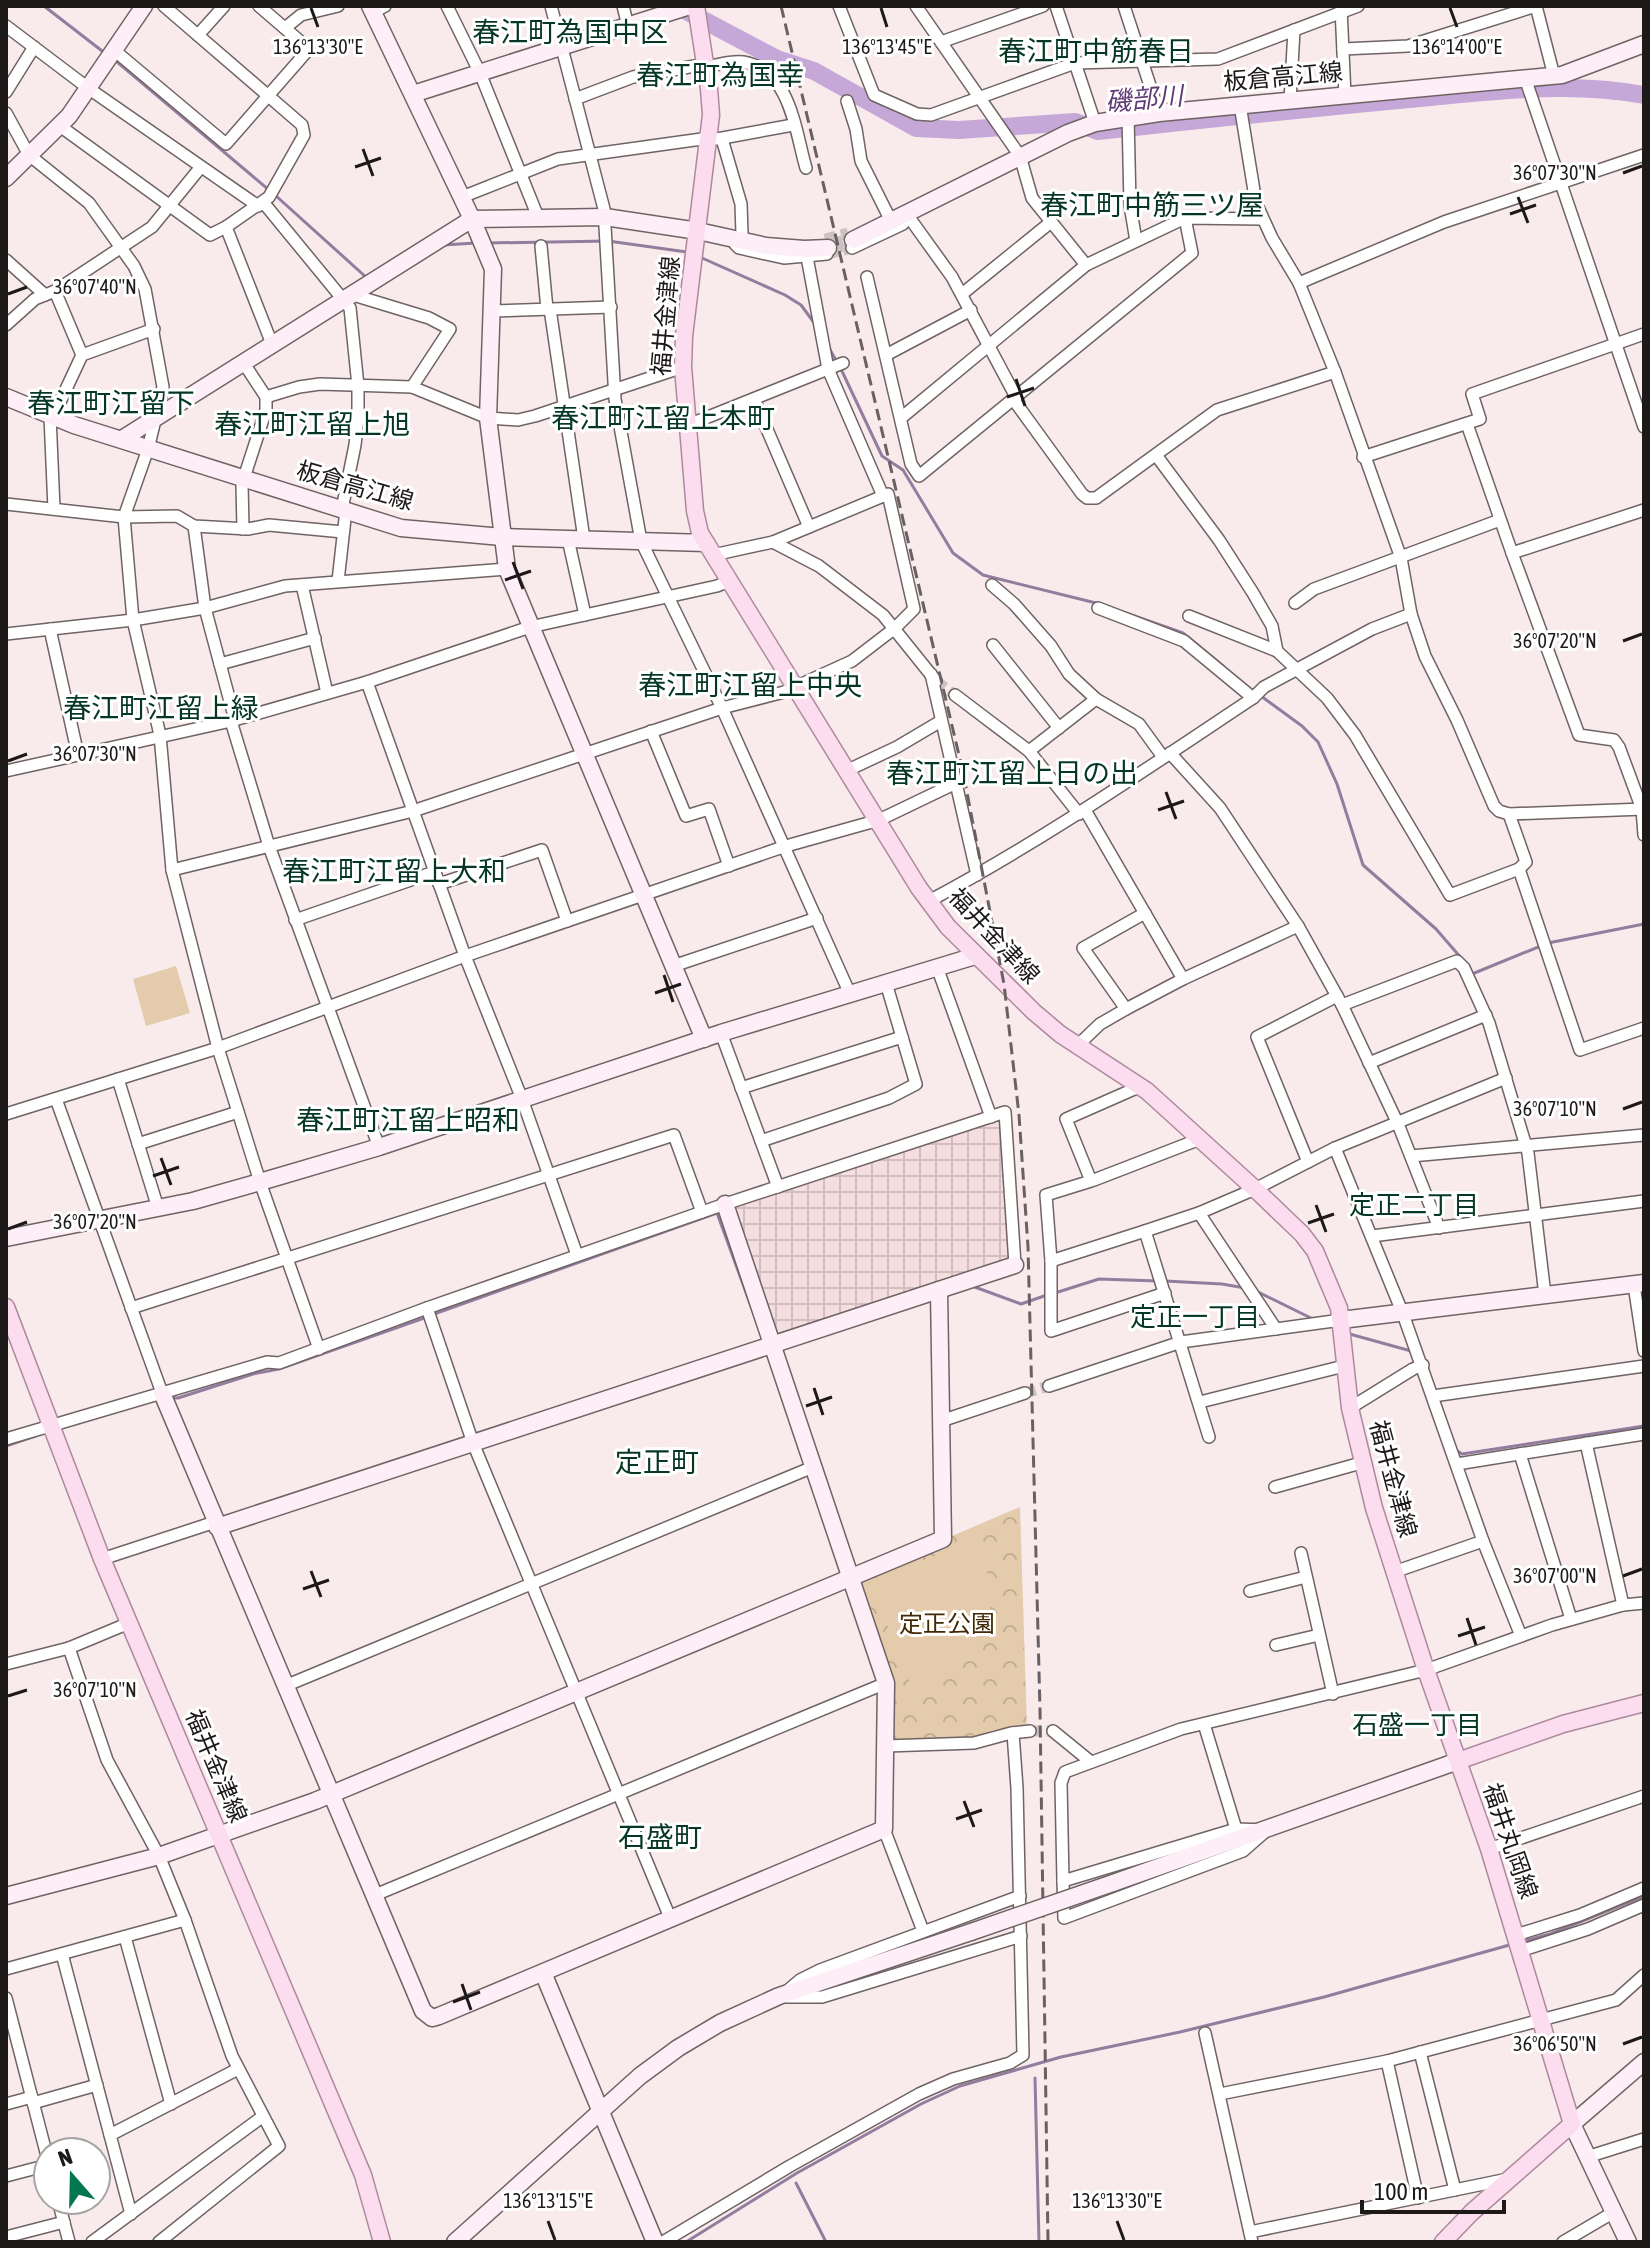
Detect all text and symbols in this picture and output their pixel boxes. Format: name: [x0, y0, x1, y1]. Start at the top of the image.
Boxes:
district label: 春江町為国中区: [472, 16, 668, 48]
text: 136°13'30"E: [273, 35, 363, 58]
text: 136°13'45"E: [842, 35, 932, 58]
district label: 春江町中筋春日: [998, 35, 1194, 67]
text: 136°14'00"E: [1412, 35, 1502, 58]
street label: 板倉高江線: [1222, 58, 1344, 95]
district label: 春江町為国幸: [636, 59, 804, 91]
water label: 磯部川: [1104, 80, 1187, 117]
text: 36°07'30"N: [1513, 161, 1597, 184]
district label: 春江町中筋三ツ屋: [1040, 189, 1264, 221]
street label: 福井金津線: [647, 255, 684, 377]
text: 36°07'40"N: [53, 275, 137, 298]
district label: 春江町江留下: [27, 387, 195, 419]
district label: 春江町江留上本町: [551, 402, 775, 434]
district label: 春江町江留上旭: [214, 408, 410, 440]
street label: 板倉高江線: [294, 456, 417, 515]
text: 36°07'20"N: [1513, 629, 1597, 652]
district label: 春江町江留上中央: [638, 669, 862, 701]
district label: 春江町江留上緑: [63, 692, 259, 724]
text: 36°07'30"N: [53, 742, 137, 765]
district label: 春江町江留上日の出: [886, 757, 1138, 789]
district label: 春江町江留上大和: [282, 855, 506, 887]
street label: 福井金津線: [944, 883, 1045, 989]
text: 36°07'10"N: [1513, 1097, 1597, 1120]
district label: 春江町江留上昭和: [296, 1104, 520, 1136]
district label: 定正二丁目: [1349, 1190, 1479, 1220]
text: 36°07'20"N: [53, 1210, 137, 1233]
district label: 定正一丁目: [1130, 1302, 1260, 1332]
street label: 福井金津線: [1365, 1417, 1422, 1540]
district label: 定正町: [615, 1446, 699, 1478]
text: 36°07'00"N: [1513, 1564, 1597, 1587]
park label: 定正公園: [899, 1610, 995, 1637]
text: 36°07'10"N: [53, 1678, 137, 1701]
street label: 福井金津線: [181, 1705, 252, 1826]
district label: 石盛一丁目: [1352, 1710, 1482, 1740]
street label: 福井丸岡線: [1478, 1780, 1543, 1902]
district label: 石盛町: [618, 1821, 702, 1853]
text: 36°06'50"N: [1513, 2032, 1597, 2055]
north arrow: [32, 2136, 112, 2216]
text: N: [55, 2143, 76, 2172]
scale bar: [1362, 2164, 1504, 2214]
text: 100 m: [1374, 2178, 1428, 2205]
text: 136°13'15"E: [503, 2189, 593, 2212]
text: 136°13'30"E: [1072, 2189, 1162, 2212]

